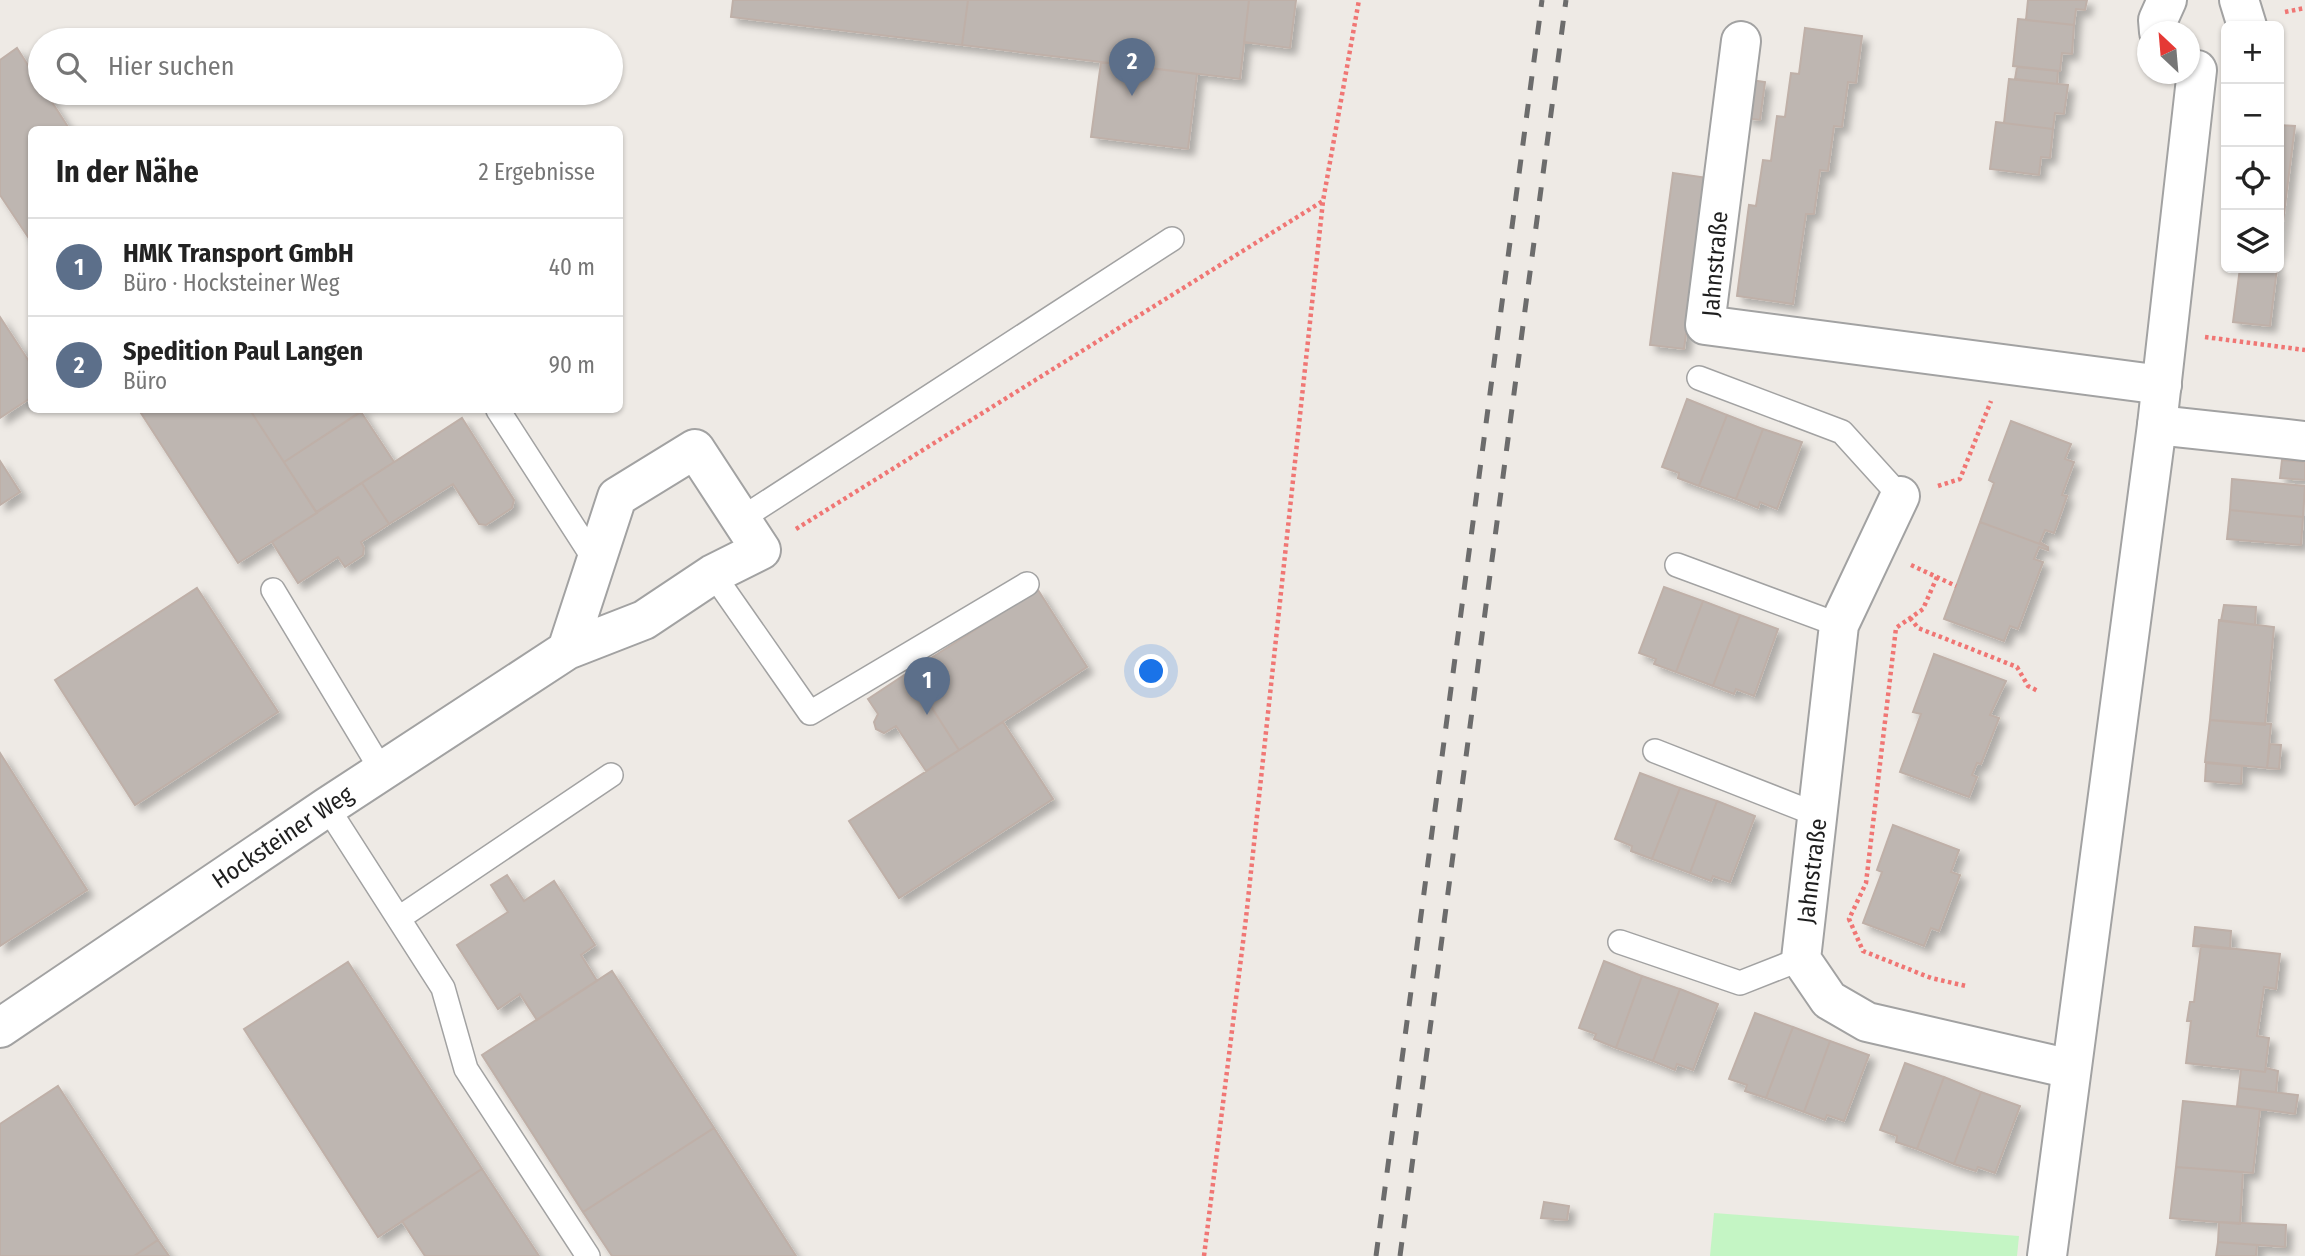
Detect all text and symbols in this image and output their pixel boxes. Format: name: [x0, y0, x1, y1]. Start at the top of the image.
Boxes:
north arrow: [2137, 21, 2200, 84]
map controls: [2221, 21, 2284, 273]
button: +: [2221, 21, 2284, 84]
search box: [28, 28, 623, 105]
pin: 2: [1109, 38, 1155, 96]
icon: search: [52, 48, 90, 86]
text: Hier suchen: [108, 51, 234, 82]
button: −: [2221, 84, 2284, 147]
button: locate: [2221, 147, 2284, 210]
text: In der Nähe: [56, 154, 199, 190]
text: 2 Ergebnisse: [478, 158, 595, 186]
street label: Jahnstraße: [1696, 210, 1734, 318]
button: layers: [2221, 210, 2284, 273]
text: HMK Transport GmbH: [123, 238, 354, 269]
text: 1: [74, 253, 84, 281]
text: 40 m: [549, 253, 595, 281]
text: Büro · Hocksteiner Weg: [123, 269, 340, 297]
text: Spedition Paul Langen: [123, 336, 363, 367]
text: 2: [74, 351, 84, 379]
text: 90 m: [549, 351, 595, 379]
text: Büro: [123, 367, 167, 395]
your location: [1134, 654, 1168, 688]
pin: 1: [904, 657, 950, 715]
street label: Hocksteiner Weg: [207, 779, 359, 894]
street label: Jahnstraße: [1792, 817, 1832, 925]

